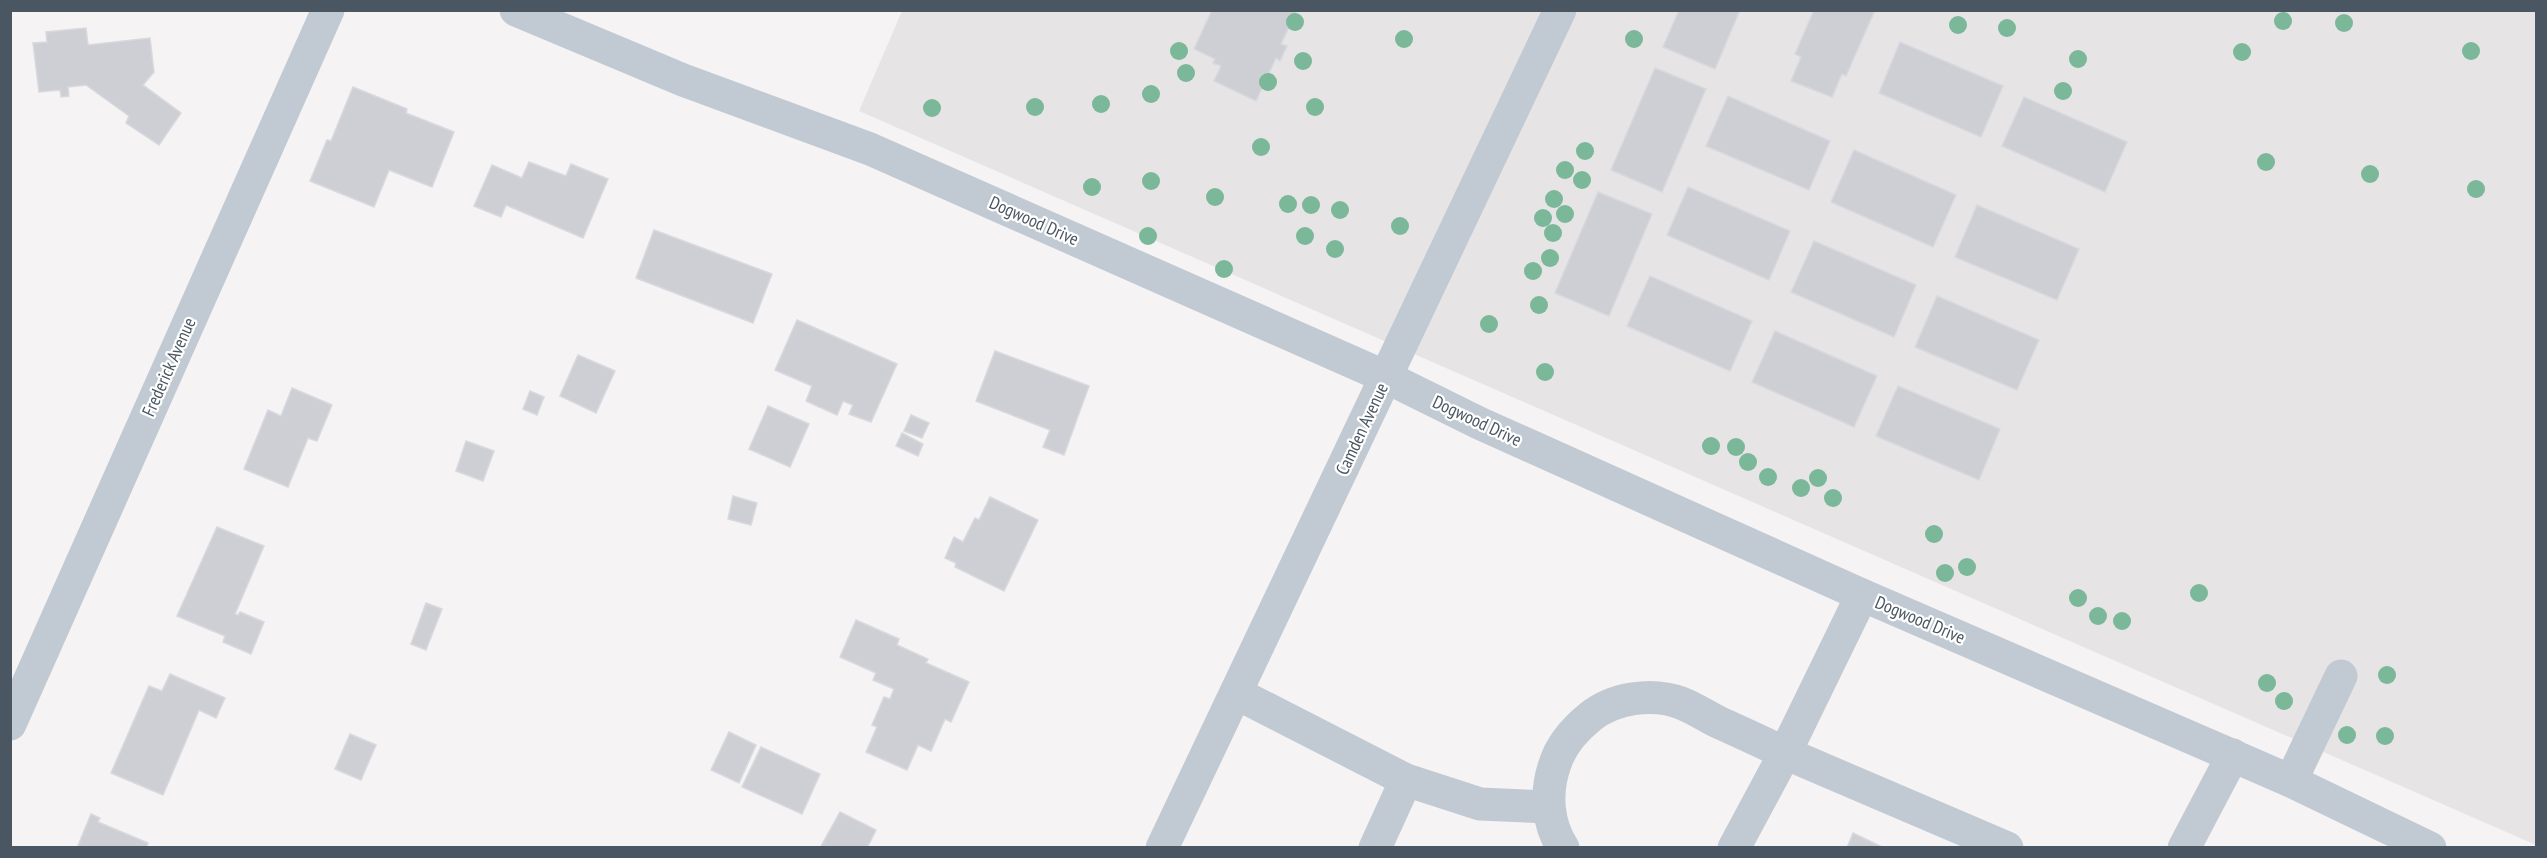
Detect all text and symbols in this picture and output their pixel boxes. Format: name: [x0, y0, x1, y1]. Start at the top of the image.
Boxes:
street label: Dogwood Drive: [986, 191, 1082, 250]
street label: Frederick Avenue: [137, 314, 201, 420]
street label: Camden Avenue: [1330, 379, 1393, 478]
street label: Dogwood Drive: [1429, 390, 1525, 451]
street label: Dogwood Drive: [1872, 590, 1969, 649]

